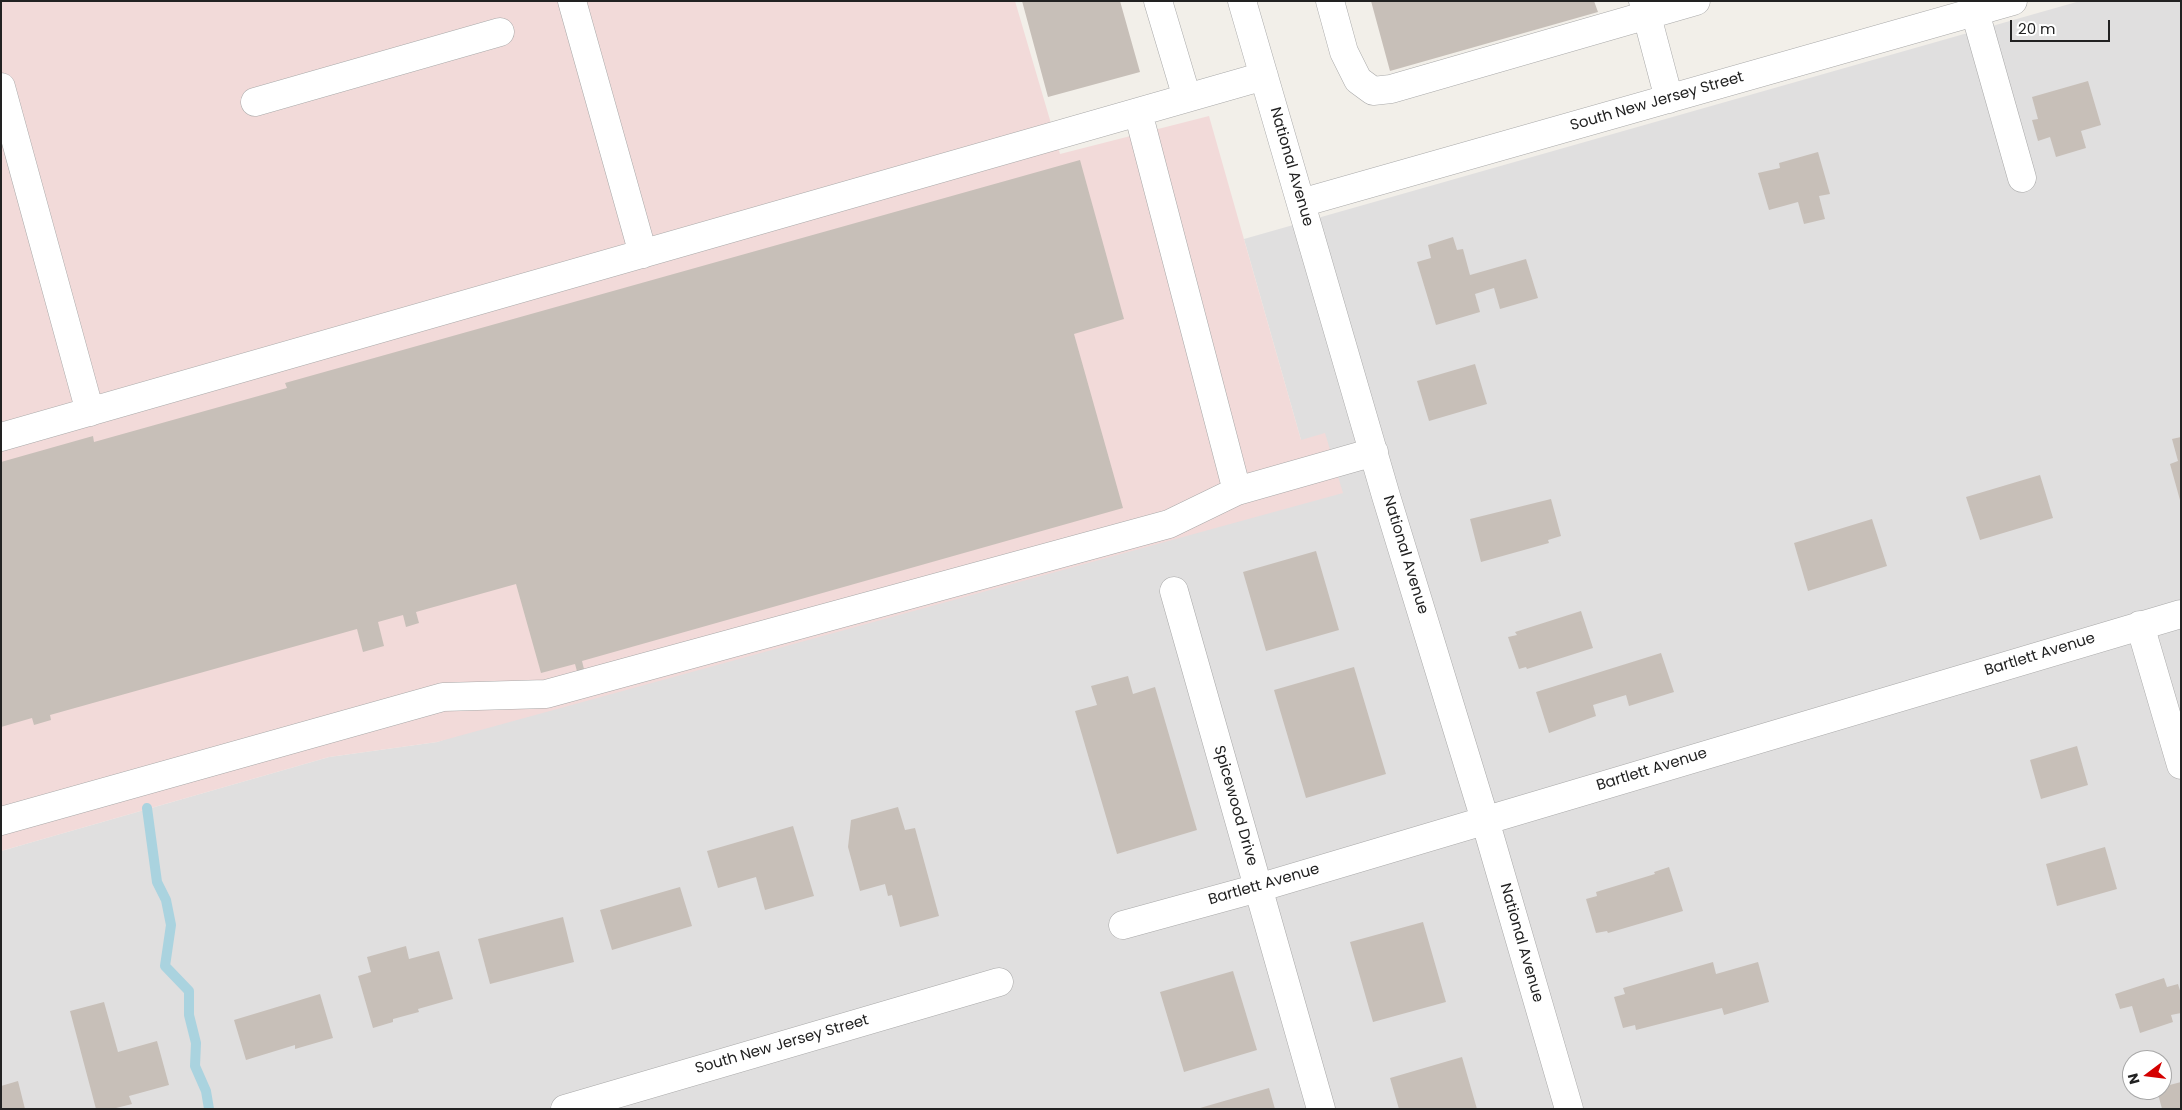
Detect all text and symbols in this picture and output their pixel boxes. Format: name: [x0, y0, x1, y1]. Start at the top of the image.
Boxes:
scale bar: [2012, 10, 2112, 42]
text: 20 m: [2018, 18, 2056, 39]
street label: South New Jersey Street: [1568, 69, 1746, 135]
street label: National Avenue: [1265, 105, 1317, 229]
street label: National Avenue: [1378, 493, 1432, 617]
street label: Bartlett Avenue: [1983, 630, 2097, 680]
street label: Spicewood Drive: [1209, 744, 1261, 868]
street label: Bartlett Avenue: [1595, 745, 1709, 795]
street label: Bartlett Avenue: [1206, 861, 1322, 909]
street label: National Avenue: [1495, 881, 1547, 1005]
street label: South New Jersey Street: [693, 1012, 871, 1078]
north arrow: [2122, 1050, 2172, 1100]
text: N: [2122, 1071, 2144, 1086]

